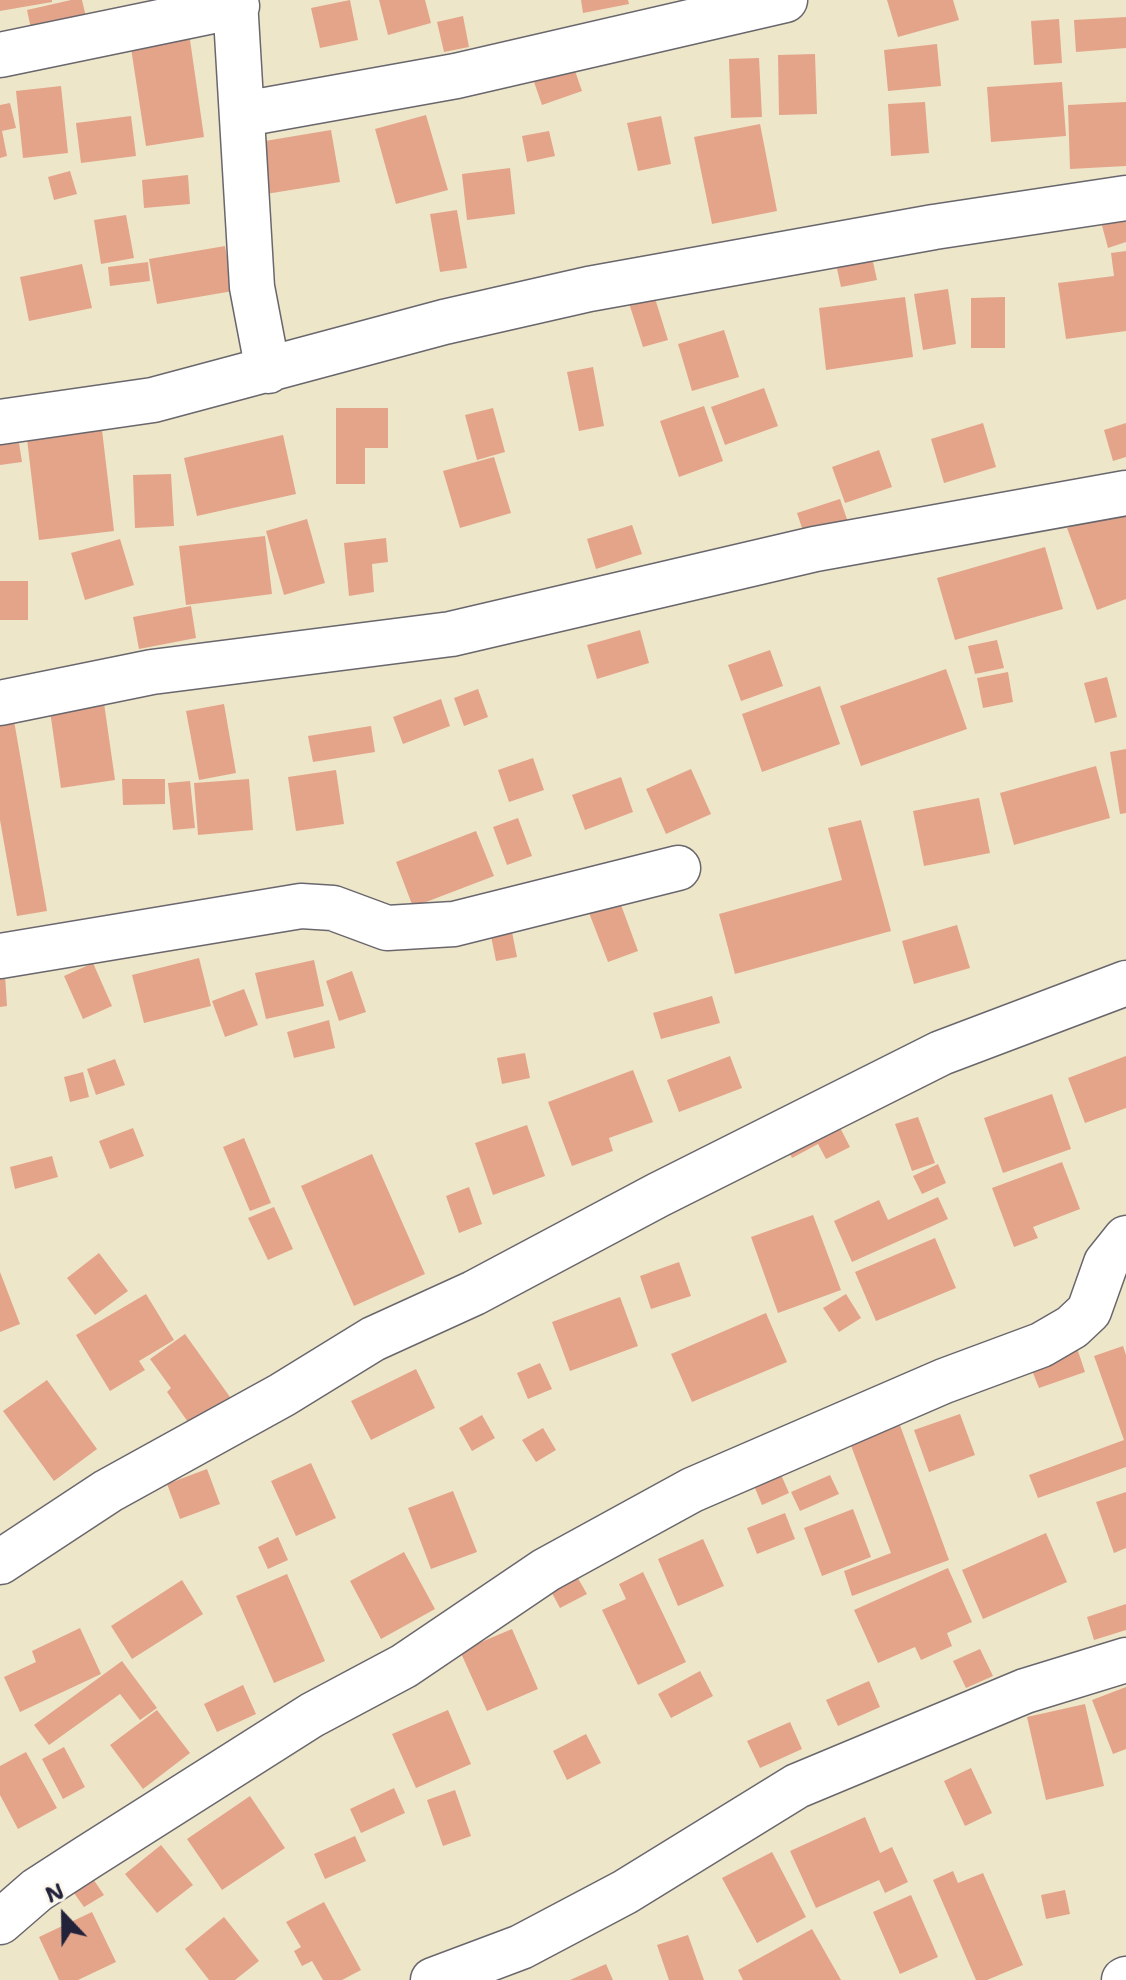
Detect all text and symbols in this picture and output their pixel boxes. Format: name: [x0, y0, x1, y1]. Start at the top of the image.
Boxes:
north arrow: [24, 1876, 104, 1956]
text: N: [41, 1877, 68, 1910]

